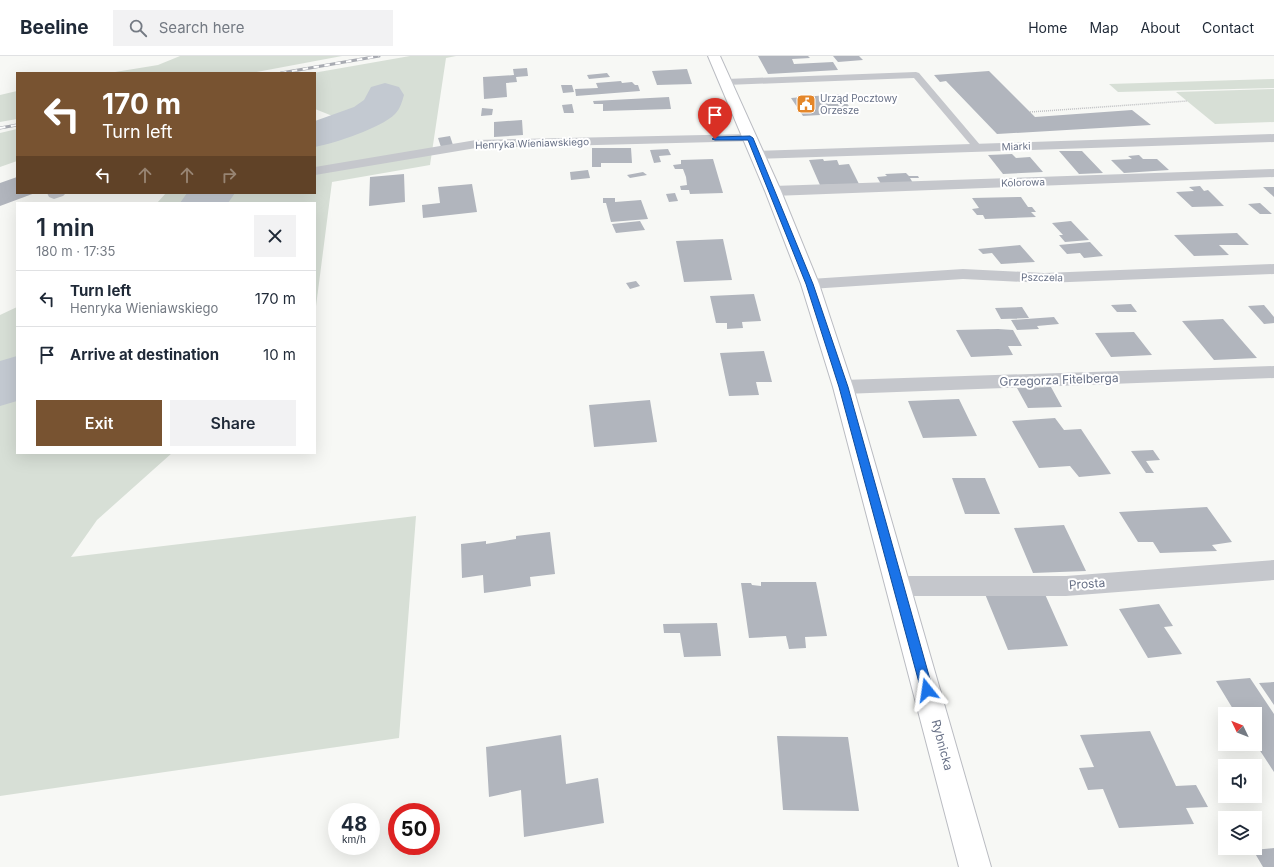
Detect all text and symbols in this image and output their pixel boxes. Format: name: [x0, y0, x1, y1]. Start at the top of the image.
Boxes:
search box: [113, 10, 393, 46]
text: Beeline: [20, 16, 89, 39]
icon: search: [127, 17, 149, 39]
text: Search here: [159, 18, 244, 37]
text: Home: [1028, 19, 1067, 36]
text: Map: [1089, 19, 1119, 36]
text: About: [1141, 19, 1180, 36]
text: Contact: [1202, 19, 1254, 36]
text: 170 m: [102, 87, 181, 121]
icon: left: [36, 88, 88, 140]
place label: Urząd Pocztowy Orzesze: [820, 92, 898, 116]
public building icon: Urząd Pocztowy Orzesze: [795, 93, 817, 115]
pin: [698, 98, 732, 139]
icon: arrive: [704, 104, 726, 126]
text: Turn left: [102, 121, 172, 142]
street label: Henryka Wieniawskiego: [475, 135, 589, 151]
street label: Miarki: [1001, 139, 1031, 153]
icon: left: [92, 164, 114, 186]
icon: ahead: [134, 164, 156, 186]
icon: ahead: [176, 164, 198, 186]
icon: right: [218, 164, 240, 186]
street label: Kolorowa: [1001, 175, 1045, 189]
text: 1 min: [36, 213, 95, 242]
button: close: [254, 215, 296, 257]
text: 180 m · 17:35: [36, 243, 116, 259]
street label: Pszczela: [1021, 271, 1063, 283]
text: Turn left: [70, 281, 131, 300]
icon: left: [36, 288, 58, 310]
text: 170 m: [255, 289, 296, 308]
text: Henryka Wieniawskiego: [70, 300, 218, 316]
icon: arrive: [36, 344, 58, 366]
text: Arrive at destination: [70, 345, 219, 364]
text: 10 m: [263, 345, 296, 364]
street label: Grzegorza Fitelberga: [999, 370, 1119, 389]
button: Exit: [36, 400, 162, 446]
button: Share: [170, 400, 296, 446]
street label: Prosta: [1068, 575, 1106, 592]
position arrow: [906, 669, 948, 711]
north arrow: [1218, 707, 1262, 751]
map controls: [1218, 707, 1262, 855]
street label: Rybnicka: [929, 718, 956, 772]
button: sound: [1218, 759, 1262, 803]
speed limit sign: 50: [388, 803, 440, 855]
button: layers: [1218, 811, 1262, 855]
text: 48: [341, 812, 367, 836]
text: km/h: [342, 833, 366, 845]

